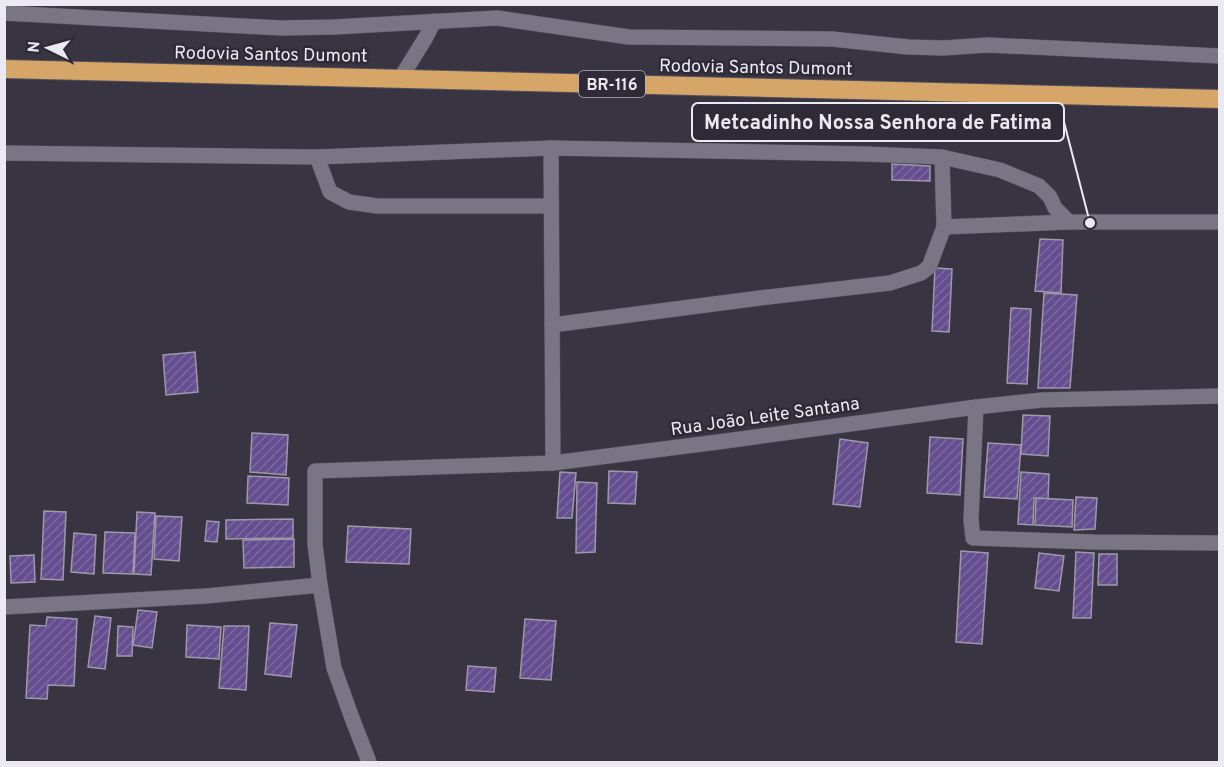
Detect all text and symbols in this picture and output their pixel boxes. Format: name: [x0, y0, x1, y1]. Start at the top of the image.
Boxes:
north arrow: [18, 18, 78, 78]
text: N: [25, 40, 46, 53]
street label: Rodovia Santos Dumont: [174, 42, 368, 69]
street label: Rodovia Santos Dumont: [659, 55, 853, 82]
road number: BR-116: [579, 71, 645, 97]
callout: Metcadinho Nossa Senhora de Fatima: [692, 103, 1064, 141]
text: Metcadinho Nossa Senhora de Fatima: [704, 111, 1052, 137]
street label: Rua João Leite Santana: [669, 393, 861, 442]

